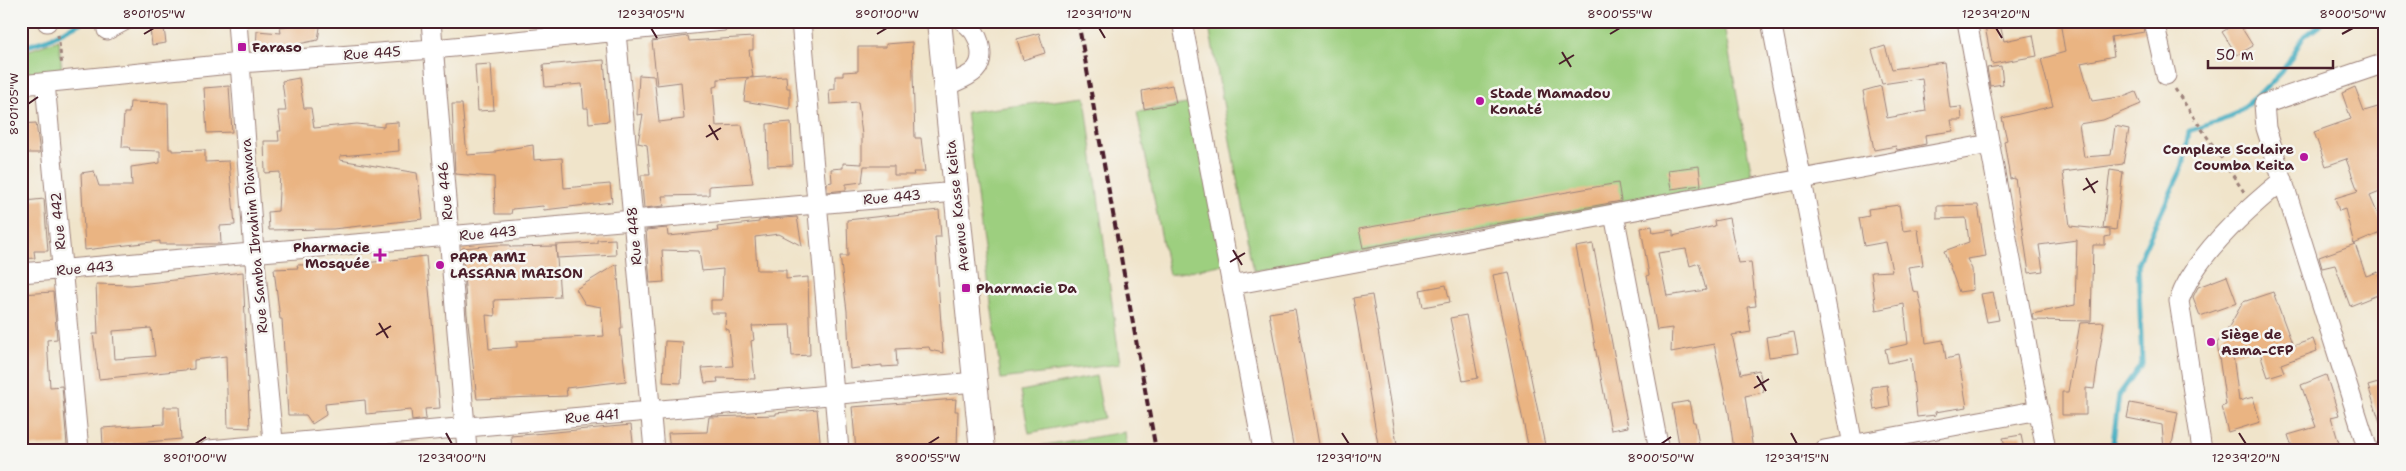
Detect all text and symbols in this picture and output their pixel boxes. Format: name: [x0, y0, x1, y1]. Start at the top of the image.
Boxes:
text: 8°01'05"W: [123, 6, 185, 22]
text: 12°39'05"N: [617, 6, 685, 22]
text: 8°01'00"W: [855, 6, 919, 22]
text: 12°39'10"N: [1066, 6, 1132, 22]
text: 8°00'55"W: [1587, 6, 1653, 22]
text: 12°39'20"N: [1962, 6, 2030, 22]
text: 8°00'50"W: [2320, 6, 2386, 22]
place label: Faraso: [252, 38, 302, 56]
scale bar: [2208, 38, 2334, 70]
marker: Faraso: [236, 41, 248, 53]
street label: Rue 445: [343, 42, 401, 64]
text: 50 m: [2216, 45, 2254, 65]
text: 8°01'05"W: [6, 73, 22, 135]
place label: Stade Mamadou Konaté: [1490, 84, 1611, 118]
marker: Stade Mamadou Konaté: [1474, 95, 1486, 107]
street label: Rue Samba Ibrahim Diawara: [236, 137, 271, 334]
street label: Avenue Kasse Keita: [941, 139, 973, 273]
place label: Complexe Scolaire Coumba Keita: [2163, 140, 2294, 174]
marker: Complexe Scolaire Coumba Keita: [2298, 151, 2310, 163]
street label: Rue 446: [433, 161, 457, 221]
street label: Rue 443: [862, 186, 922, 208]
street label: Rue 442: [47, 191, 69, 251]
street label: Rue 448: [622, 206, 646, 266]
street label: Rue 443: [458, 222, 518, 244]
place label: Pharmacie Mosquée: [293, 238, 370, 272]
place label: PAPA AMI LASSANA MAISON: [450, 248, 583, 282]
marker: Pharmacie Mosquée: [374, 249, 386, 261]
street label: Rue 443: [55, 257, 115, 279]
marker: PAPA AMI LASSANA MAISON: [434, 259, 446, 271]
place label: Pharmacie Da: [976, 279, 1077, 297]
marker: Pharmacie Da: [960, 282, 972, 294]
place label: Siège de Asma-CFP: [2221, 325, 2294, 359]
marker: Siège de Asma-CFP: [2205, 336, 2217, 348]
street label: Rue 441: [564, 405, 620, 427]
text: 8°01'00"W: [163, 450, 227, 466]
text: 12°39'00"N: [418, 450, 486, 466]
text: 8°00'55"W: [895, 450, 961, 466]
text: 12°39'10"N: [1316, 450, 1382, 466]
text: 8°00'50"W: [1628, 450, 1694, 466]
text: 12°39'15"N: [1765, 450, 1829, 466]
text: 12°39'20"N: [2212, 450, 2280, 466]

